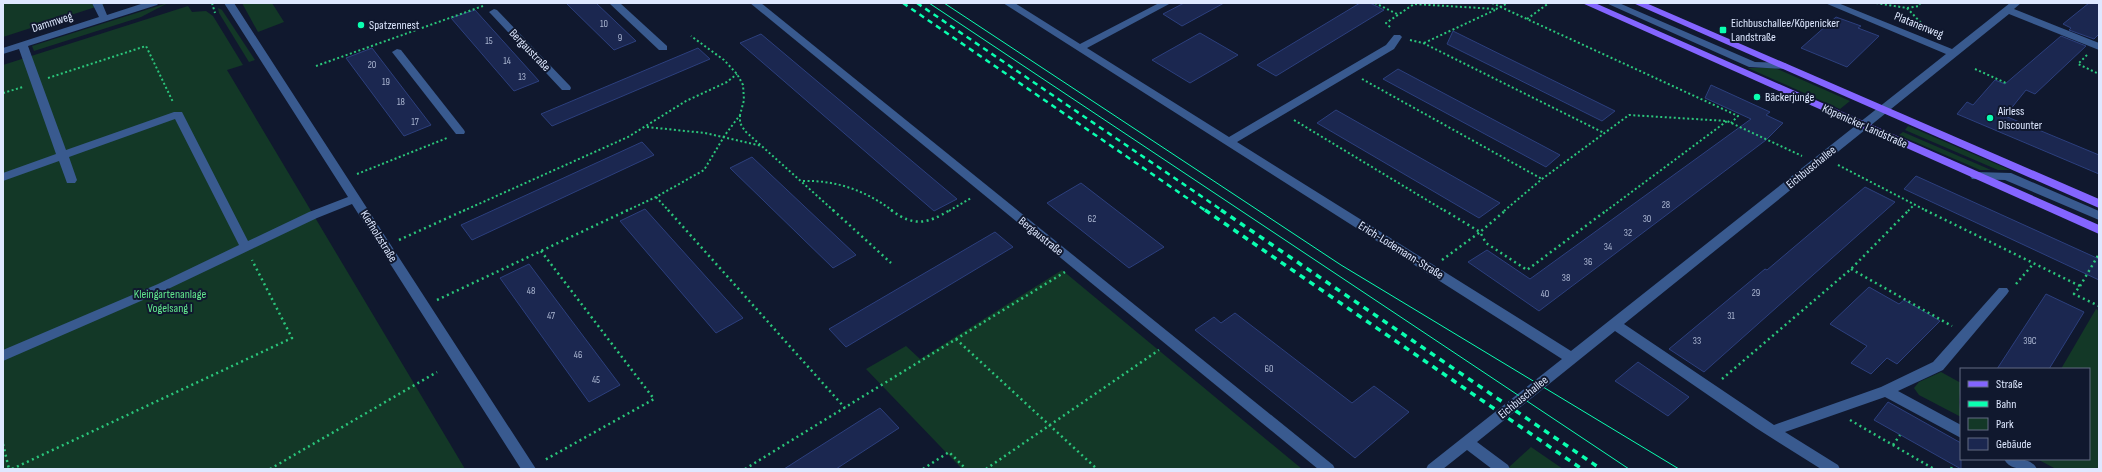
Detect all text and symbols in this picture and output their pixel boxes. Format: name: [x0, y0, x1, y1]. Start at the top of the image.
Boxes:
street label: Dammweg: [30, 9, 75, 36]
street label: Platanenweg: [1892, 9, 1946, 42]
place label: Eichbuschallee/Köpenicker Landstraße: [1731, 16, 1840, 45]
place label: Spatzennest: [369, 18, 420, 33]
house number: 10: [600, 18, 608, 30]
marker: Spatzennest: [356, 20, 366, 30]
marker: Eichbuschallee/Köpenicker Landstraße: [1718, 25, 1728, 35]
street label: Bergaustraße: [506, 26, 554, 75]
house number: 9: [618, 32, 622, 44]
house number: 15: [485, 35, 493, 47]
house number: 14: [503, 55, 511, 67]
house number: 20: [368, 59, 376, 71]
house number: 13: [518, 71, 526, 83]
house number: 19: [382, 76, 390, 88]
place label: Bäckerjunge: [1765, 90, 1814, 105]
marker: Bäckerjunge: [1752, 92, 1762, 102]
house number: 18: [397, 96, 405, 108]
street label: Köpenicker Landstraße: [1820, 101, 1910, 152]
place label: Airless Discounter: [1997, 104, 2043, 133]
marker: Airless Discounter: [1985, 113, 1995, 123]
house number: 17: [411, 116, 419, 128]
street label: Eichbuschallee: [1783, 143, 1840, 192]
house number: 28: [1662, 199, 1670, 211]
street label: Kiefholzstraße: [357, 208, 400, 265]
house number: 62: [1088, 213, 1096, 225]
house number: 30: [1643, 213, 1651, 225]
street label: Bergaustraße: [1015, 214, 1066, 259]
street label: Erich-Lodemann-Straße: [1355, 218, 1446, 283]
house number: 32: [1624, 227, 1632, 239]
house number: 34: [1604, 241, 1612, 253]
house number: 36: [1584, 256, 1592, 268]
house number: 38: [1562, 272, 1570, 284]
house number: 48: [527, 285, 535, 297]
park label: Kleingartenanlage Vogelsang I: [134, 287, 206, 316]
house number: 29: [1752, 287, 1760, 299]
house number: 40: [1541, 288, 1549, 300]
house number: 47: [547, 310, 555, 322]
house number: 31: [1727, 310, 1735, 322]
house number: 33: [1693, 335, 1701, 347]
house number: 39C: [2023, 335, 2037, 347]
house number: 46: [574, 349, 582, 361]
house number: 60: [1265, 363, 1273, 375]
legend: [1960, 368, 2090, 460]
street label: Eichbuschallee: [1495, 373, 1552, 422]
house number: 45: [592, 374, 600, 386]
text: Straße: [1996, 377, 2023, 392]
text: Bahn: [1996, 397, 2016, 412]
text: Park: [1996, 417, 2014, 432]
text: Gebäude: [1996, 437, 2031, 452]

